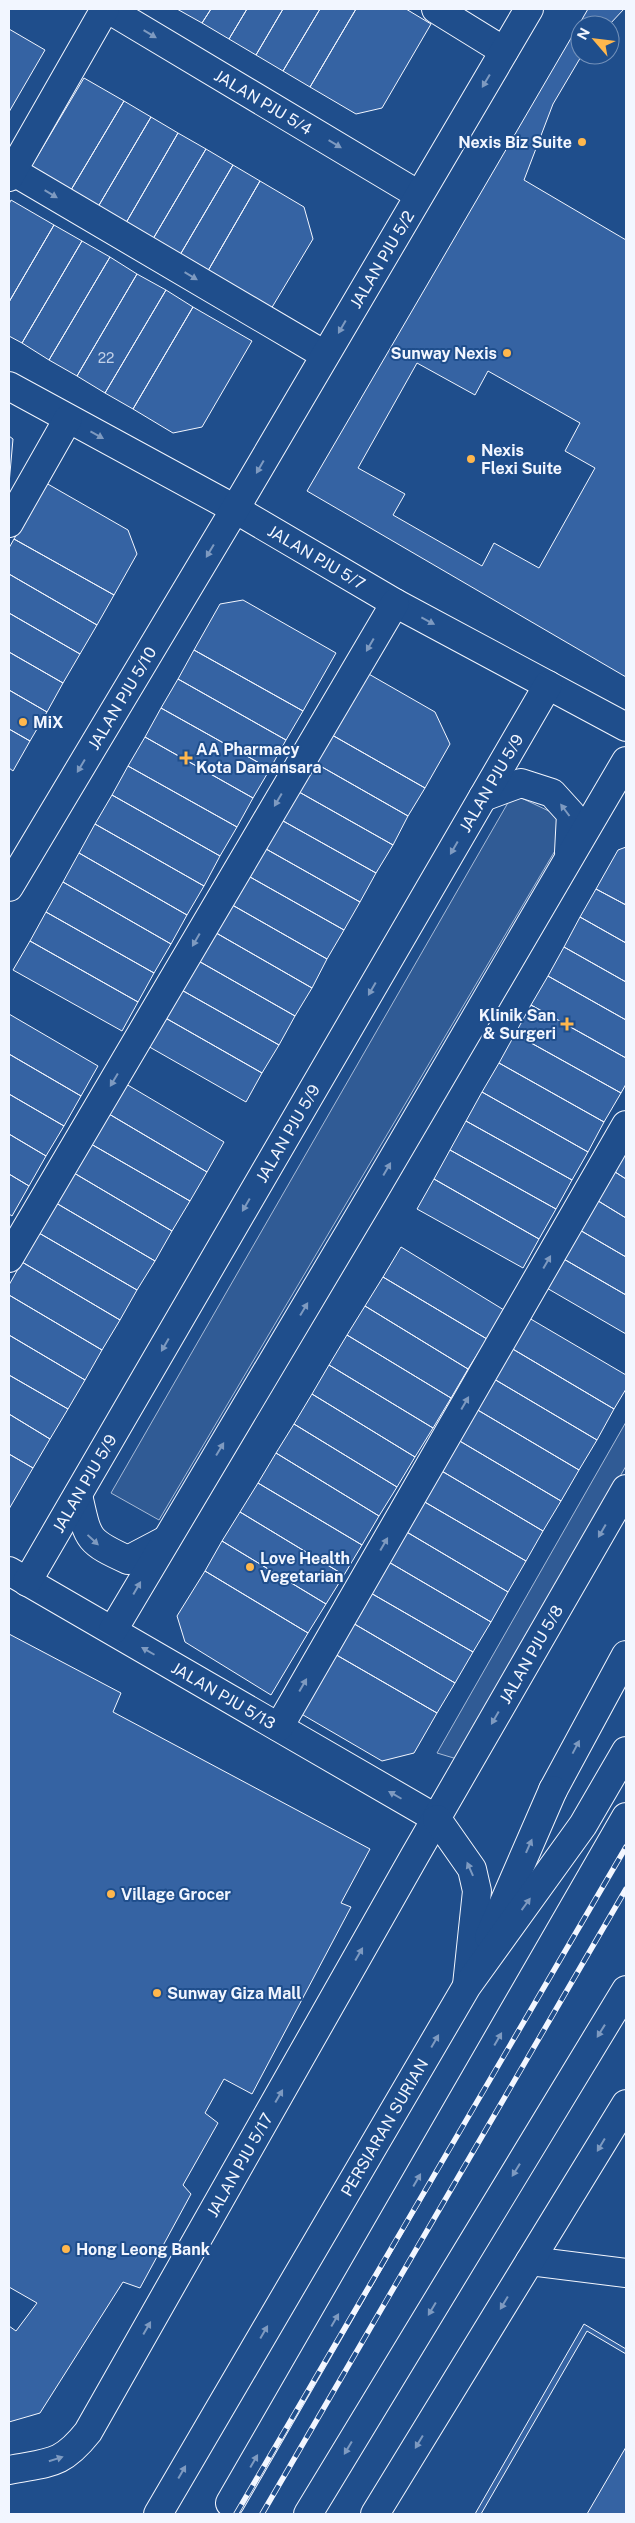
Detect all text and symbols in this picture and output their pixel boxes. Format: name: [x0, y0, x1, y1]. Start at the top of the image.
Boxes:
north arrow: [570, 15, 620, 65]
text: N: [574, 25, 593, 42]
one-way arrow: [143, 29, 156, 38]
street label: JALAN PJU 5/4: [211, 66, 315, 139]
one-way arrow: [482, 74, 491, 87]
place label: Nexis Biz Suite: [458, 133, 572, 152]
marker: Nexis Biz Suite: [576, 136, 588, 148]
one-way arrow: [327, 140, 342, 148]
one-way arrow: [44, 189, 57, 198]
street label: JALAN PJU 5/2: [346, 207, 418, 312]
one-way arrow: [184, 272, 197, 281]
one-way arrow: [337, 320, 346, 333]
place label: Sunway Nexis: [391, 344, 497, 363]
marker: Sunway Nexis: [501, 347, 513, 359]
house number: 22: [98, 350, 114, 366]
one-way arrow: [91, 430, 104, 439]
place label: Nexis Flexi Suite: [481, 441, 562, 478]
marker: Nexis Flexi Suite: [465, 453, 477, 465]
one-way arrow: [255, 460, 264, 473]
street label: JALAN PJU 5/7: [264, 521, 369, 593]
one-way arrow: [205, 545, 214, 558]
one-way arrow: [421, 617, 436, 625]
one-way arrow: [365, 639, 374, 652]
street label: JALAN PJU 5/10: [84, 643, 161, 753]
place label: MiX: [33, 713, 64, 732]
marker: MiX: [17, 716, 29, 728]
street label: JALAN PJU 5/9: [456, 731, 527, 836]
place label: AA Pharmacy Kota Damansara: [196, 740, 322, 777]
marker: AA Pharmacy Kota Damansara: [180, 752, 192, 764]
one-way arrow: [77, 759, 86, 772]
one-way arrow: [274, 794, 283, 807]
one-way arrow: [560, 804, 571, 817]
one-way arrow: [449, 842, 458, 855]
one-way arrow: [192, 933, 200, 948]
one-way arrow: [368, 981, 376, 996]
place label: Klinik San & Surgeri: [479, 1006, 556, 1043]
marker: Klinik San & Surgeri: [560, 1017, 574, 1031]
one-way arrow: [109, 1074, 118, 1087]
street label: JALAN PJU 5/9: [252, 1081, 324, 1186]
one-way arrow: [382, 1163, 391, 1176]
one-way arrow: [242, 1198, 251, 1211]
one-way arrow: [542, 1256, 551, 1269]
one-way arrow: [299, 1303, 308, 1316]
one-way arrow: [160, 1339, 169, 1352]
one-way arrow: [461, 1397, 470, 1410]
street label: JALAN PJU 5/9: [49, 1431, 121, 1536]
one-way arrow: [216, 1442, 225, 1455]
one-way arrow: [598, 1524, 606, 1539]
one-way arrow: [87, 1534, 99, 1546]
one-way arrow: [380, 1536, 388, 1551]
place label: Love Health Vegetarian: [260, 1549, 350, 1586]
marker: Love Health Vegetarian: [244, 1561, 256, 1573]
one-way arrow: [133, 1582, 142, 1595]
street label: JALAN PJU 5/8: [495, 1602, 567, 1707]
one-way arrow: [142, 1647, 155, 1656]
street label: JALAN PJU 5/13: [168, 1658, 279, 1733]
one-way arrow: [299, 1677, 307, 1692]
one-way arrow: [491, 1711, 499, 1725]
one-way arrow: [572, 1740, 581, 1754]
one-way arrow: [388, 1790, 401, 1799]
one-way arrow: [525, 1839, 533, 1853]
one-way arrow: [466, 1862, 475, 1877]
place label: Village Grocer: [121, 1885, 231, 1904]
marker: Village Grocer: [105, 1888, 117, 1900]
one-way arrow: [521, 1897, 531, 1911]
one-way arrow: [355, 1947, 363, 1962]
place label: Sunway Giza Mall: [167, 1984, 302, 2003]
marker: Sunway Giza Mall: [151, 1987, 163, 1999]
one-way arrow: [596, 2025, 605, 2038]
one-way arrow: [494, 2031, 502, 2046]
one-way arrow: [430, 2034, 439, 2047]
street label: PERSIARAN SURIAN: [337, 2055, 432, 2200]
one-way arrow: [275, 2088, 283, 2103]
street label: JALAN PJU 5/17: [203, 2110, 277, 2220]
one-way arrow: [596, 2139, 605, 2152]
one-way arrow: [511, 2163, 520, 2177]
one-way arrow: [412, 2173, 421, 2186]
place label: Hong Leong Bank: [76, 2240, 210, 2259]
marker: Hong Leong Bank: [60, 2243, 72, 2255]
one-way arrow: [500, 2297, 509, 2310]
one-way arrow: [427, 2302, 436, 2315]
one-way arrow: [331, 2314, 340, 2327]
one-way arrow: [143, 2321, 151, 2336]
one-way arrow: [260, 2325, 269, 2339]
one-way arrow: [415, 2435, 424, 2448]
one-way arrow: [343, 2442, 352, 2455]
one-way arrow: [250, 2454, 258, 2468]
one-way arrow: [49, 2455, 64, 2463]
one-way arrow: [178, 2466, 187, 2479]

